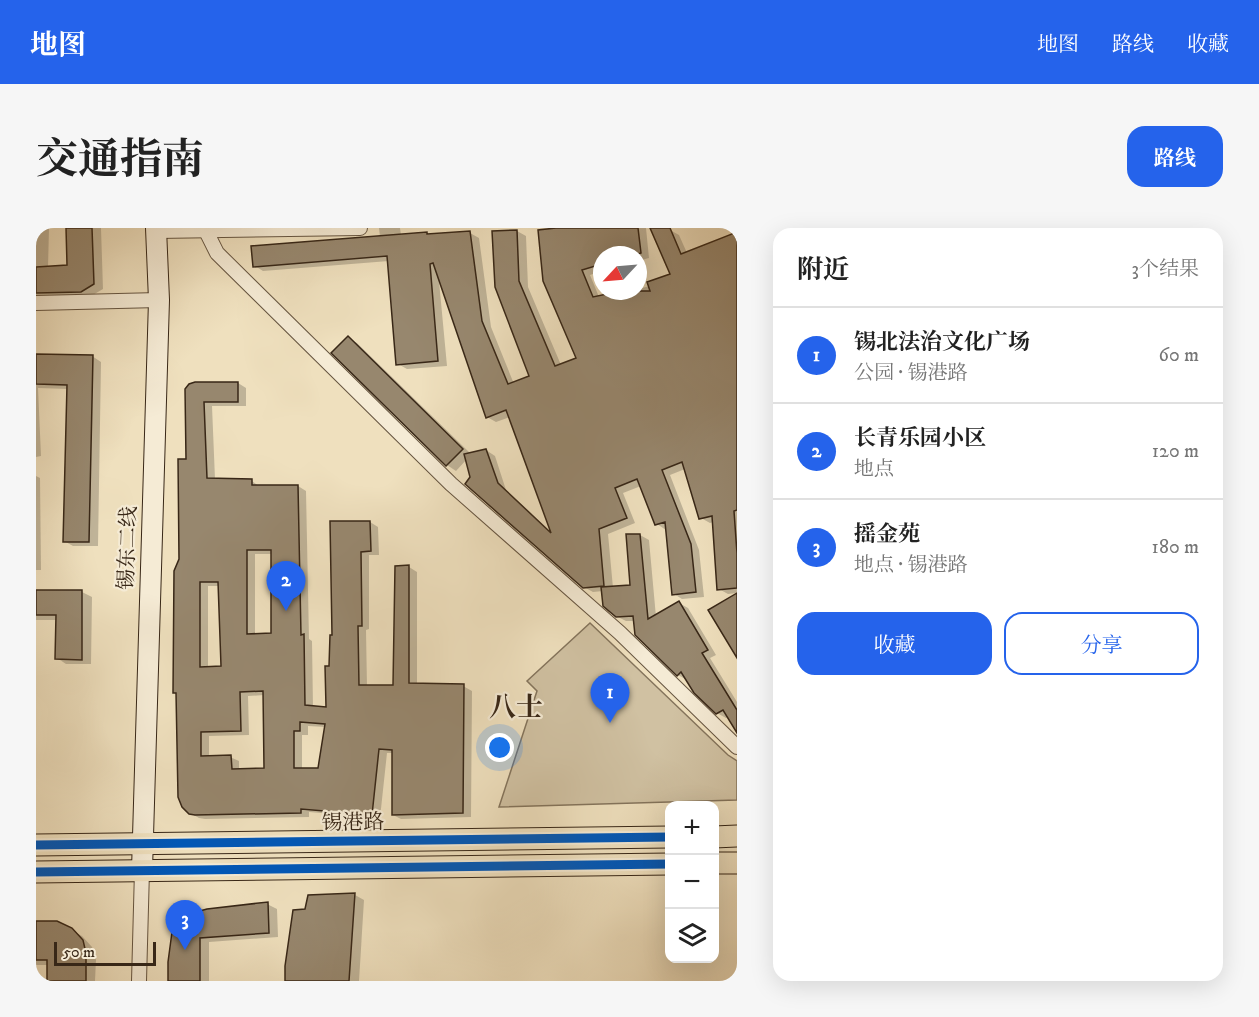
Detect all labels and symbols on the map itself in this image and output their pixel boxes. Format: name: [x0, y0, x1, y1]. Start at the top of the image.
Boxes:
north arrow: [593, 246, 647, 300]
street label: 锡东二线: [114, 506, 142, 590]
pin: 2: [266, 562, 306, 611]
pin: 1: [590, 674, 630, 723]
district label: 八士: [489, 691, 543, 725]
your location: [485, 733, 514, 762]
street label: 锡港路: [321, 809, 385, 837]
pin: 3: [166, 900, 204, 950]
scale bar: [54, 939, 156, 966]

